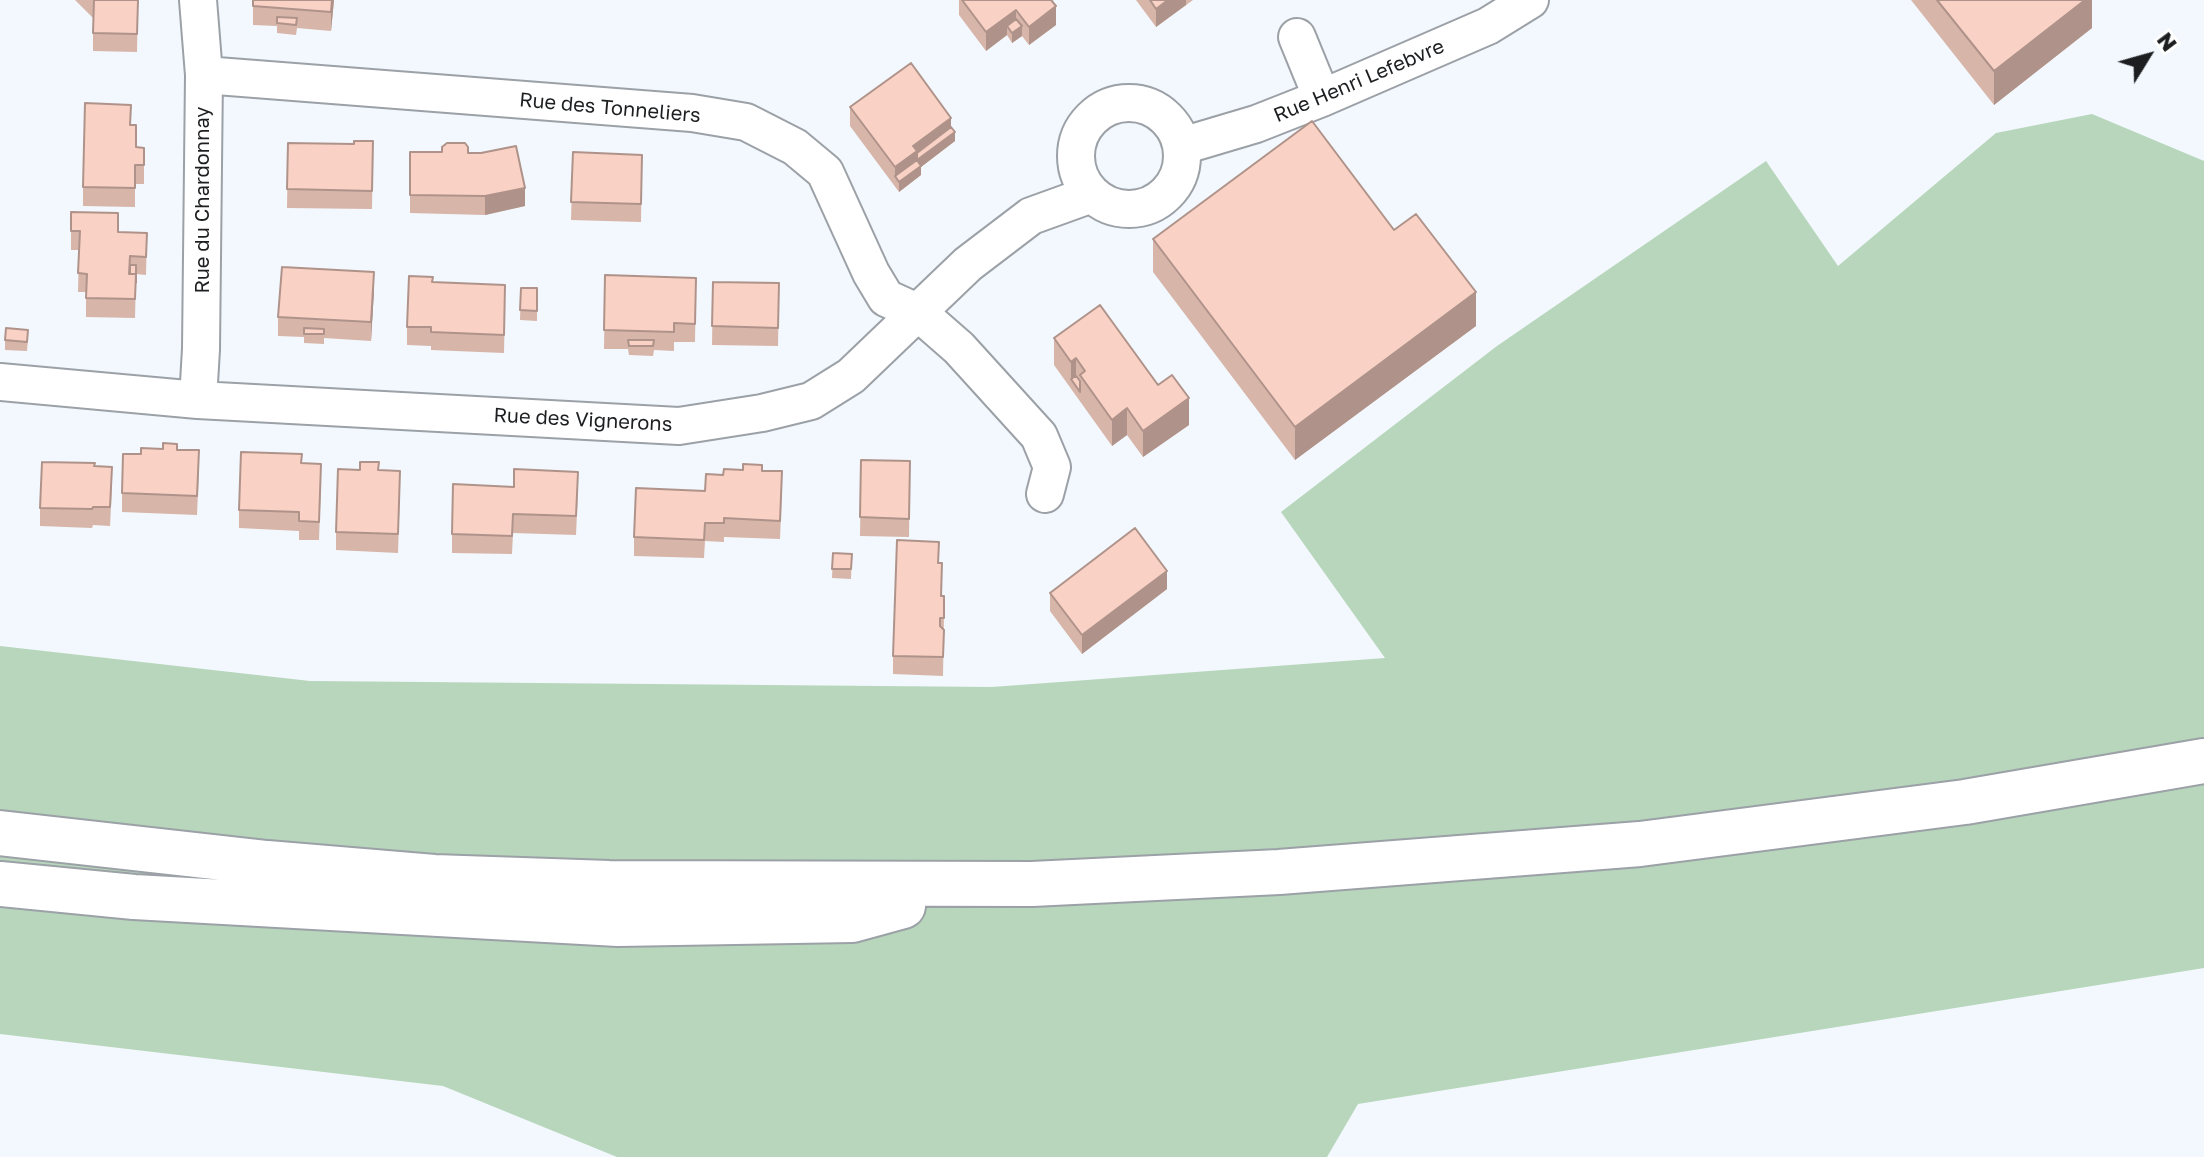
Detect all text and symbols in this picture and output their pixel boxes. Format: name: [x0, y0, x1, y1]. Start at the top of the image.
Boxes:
north arrow: [2108, 16, 2188, 96]
text: N: [2152, 26, 2183, 56]
street label: Rue Henri Lefebvre: [1270, 34, 1448, 128]
street label: Rue des Tonneliers: [518, 88, 702, 128]
street label: Rue du Chardonnay: [191, 106, 215, 294]
street label: Rue des Vignerons: [493, 403, 673, 437]

